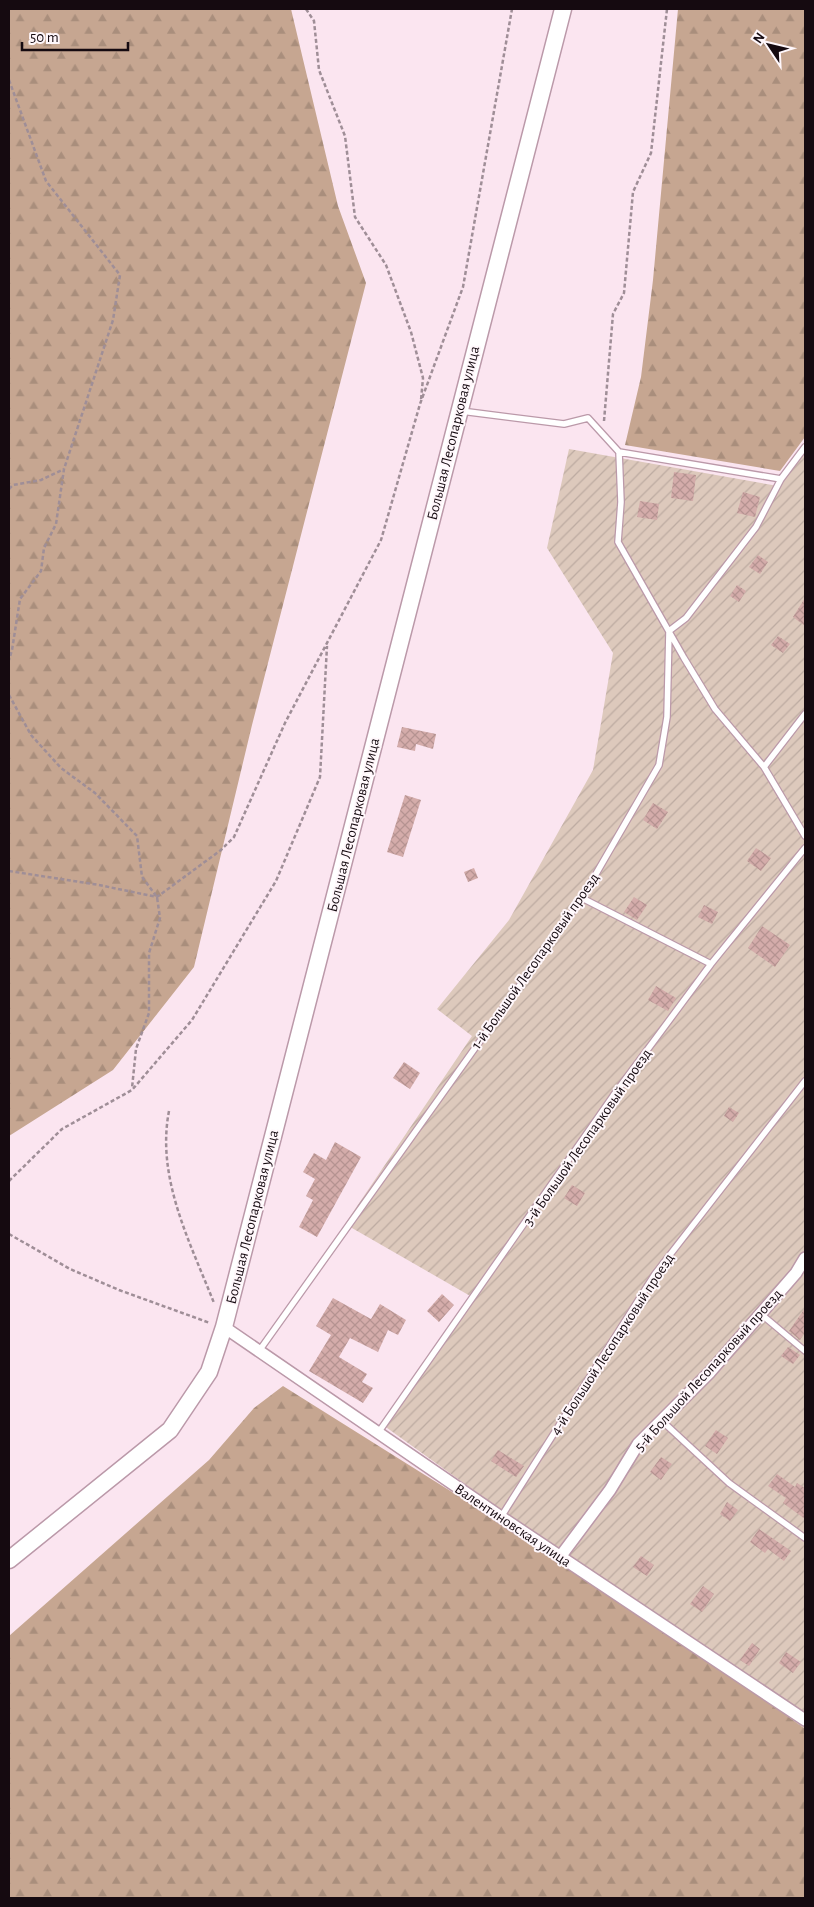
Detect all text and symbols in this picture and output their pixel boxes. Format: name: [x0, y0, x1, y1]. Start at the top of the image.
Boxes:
scale bar: [22, 20, 129, 52]
north arrow: [744, 20, 794, 70]
text: 50 m: [30, 30, 59, 45]
text: N: [751, 30, 768, 46]
street label: Большая Лесопарковая улица: [425, 344, 482, 522]
street label: Большая Лесопарковая улица: [325, 736, 382, 914]
street label: 1-й Большой Лесопарковый проезд: [469, 870, 602, 1052]
street label: 3-й Большой Лесопарковый проезд: [520, 1046, 654, 1229]
street label: Большая Лесопарковая улица: [224, 1128, 281, 1306]
street label: 4-й Большой Лесопарковый проезд: [548, 1251, 677, 1438]
street label: 5-й Большой Лесопарковый проезд: [632, 1286, 785, 1454]
street label: Валентиновская улица: [452, 1481, 574, 1570]

